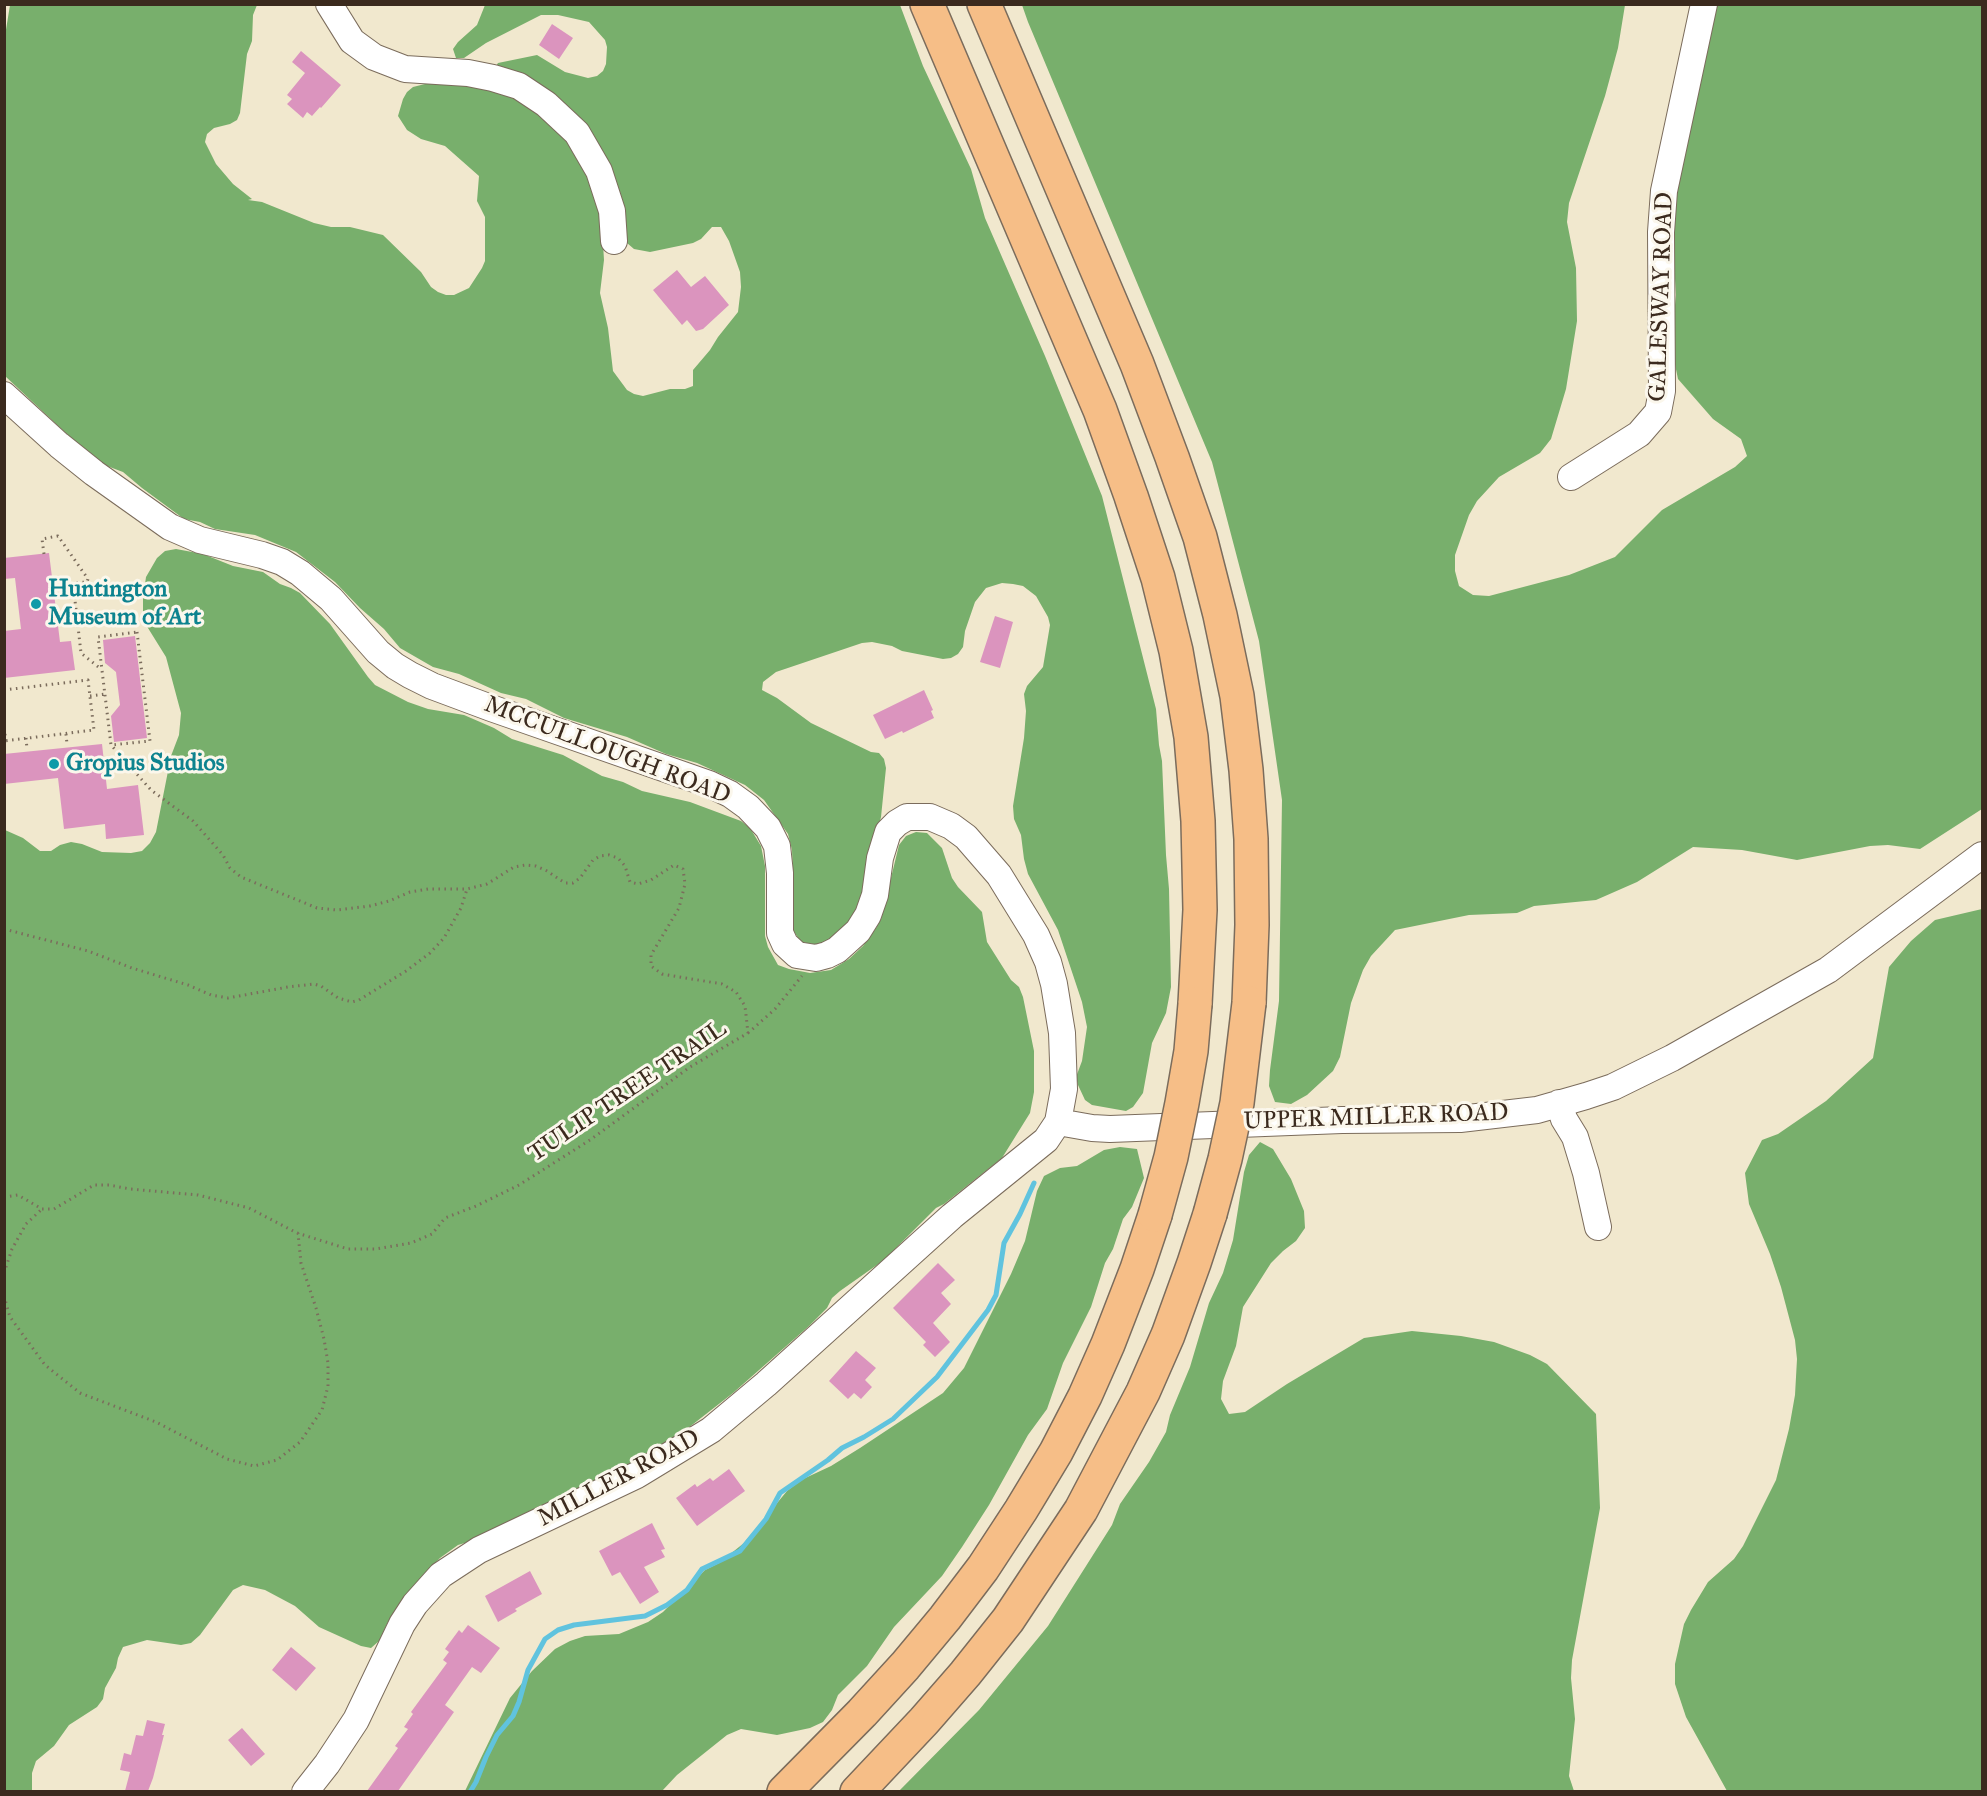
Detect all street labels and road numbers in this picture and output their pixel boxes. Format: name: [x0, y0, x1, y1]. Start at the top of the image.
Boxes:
street label: GALESWAY ROAD: [1644, 192, 1680, 402]
street label: MCCULLOUGH ROAD: [480, 691, 734, 811]
street label: TULIP TREE TRAIL: [523, 1015, 733, 1169]
street label: UPPER MILLER ROAD: [1243, 1099, 1509, 1137]
street label: MILLER ROAD: [533, 1424, 705, 1534]

